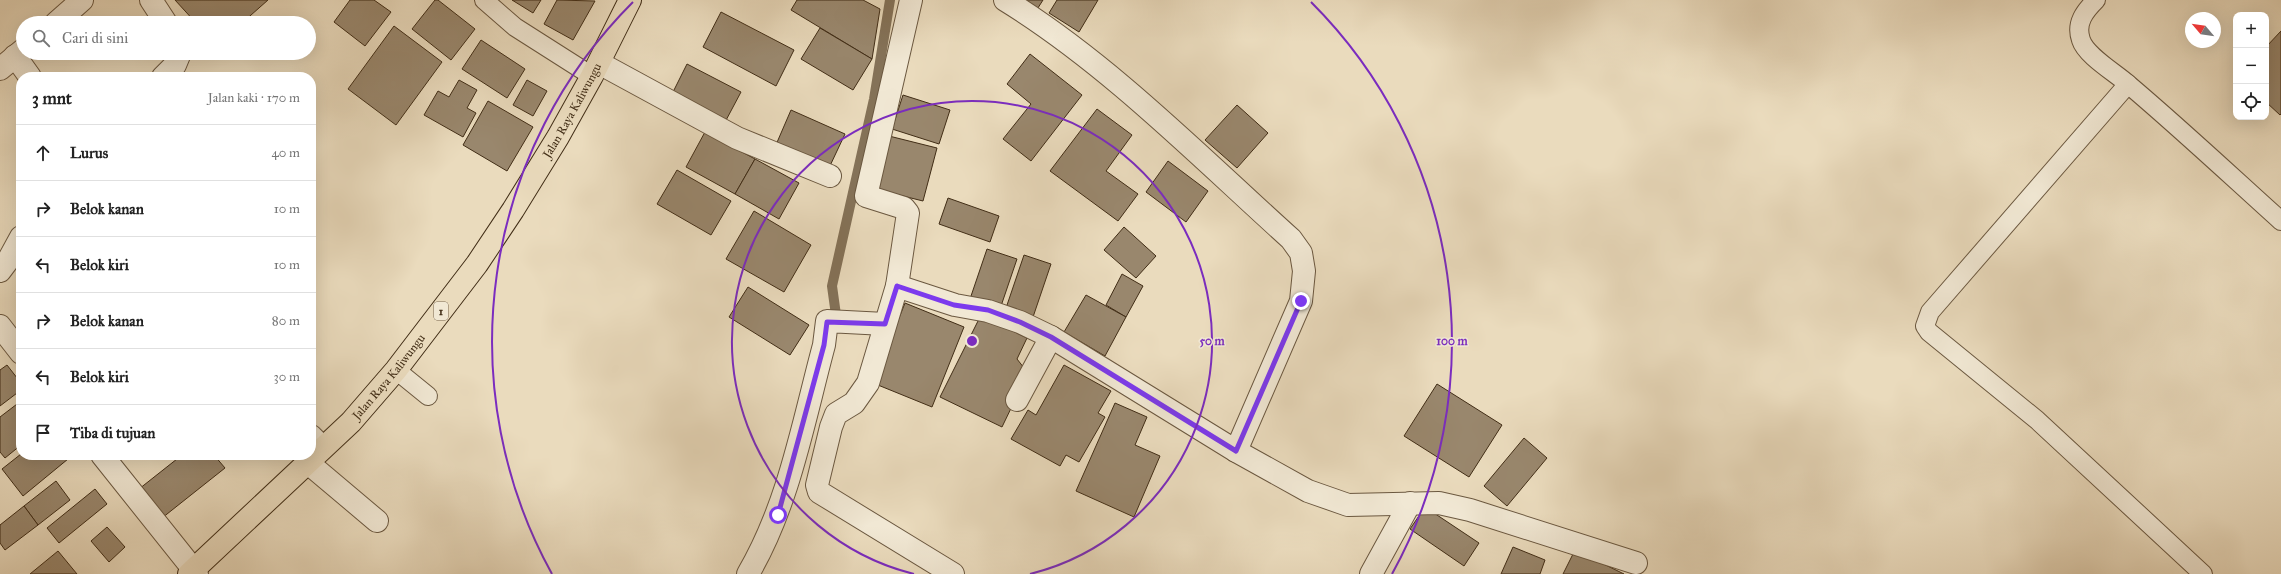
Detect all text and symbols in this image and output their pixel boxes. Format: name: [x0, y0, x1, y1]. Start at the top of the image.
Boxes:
north arrow: [2185, 12, 2221, 48]
map controls: [2233, 12, 2269, 120]
button: +: [2233, 12, 2269, 48]
search box: [16, 16, 316, 60]
icon: search: [30, 27, 52, 49]
text: Cari di sini: [62, 29, 128, 47]
button: −: [2233, 48, 2269, 84]
street label: Jalan Raya Kaliwungu: [539, 60, 605, 163]
button: locate: [2233, 84, 2269, 120]
text: 3 mnt: [32, 88, 72, 109]
text: Jalan kaki · 170 m: [208, 90, 300, 106]
icon: ahead: [32, 142, 54, 164]
text: Lurus: [70, 144, 108, 162]
text: 40 m: [271, 145, 300, 161]
icon: right: [32, 198, 54, 220]
text: Belok kanan: [70, 200, 144, 218]
text: 10 m: [274, 201, 300, 217]
icon: left: [32, 254, 54, 276]
text: Belok kiri: [70, 256, 129, 274]
text: 10 m: [274, 257, 300, 273]
route end: [1292, 292, 1310, 310]
road number: 1: [434, 302, 448, 320]
icon: right: [32, 310, 54, 332]
text: Belok kanan: [70, 312, 144, 330]
text: 80 m: [272, 313, 300, 329]
street label: Jalan Raya Kaliwungu: [348, 331, 428, 425]
centre of rings: [965, 334, 979, 348]
text: 50 m: [1199, 334, 1226, 348]
text: 100 m: [1436, 334, 1469, 348]
icon: left: [32, 366, 54, 388]
text: Belok kiri: [70, 368, 129, 386]
text: 30 m: [274, 369, 300, 385]
icon: arrive: [32, 422, 54, 444]
text: Tiba di tujuan: [70, 424, 155, 442]
route start: [769, 506, 787, 524]

